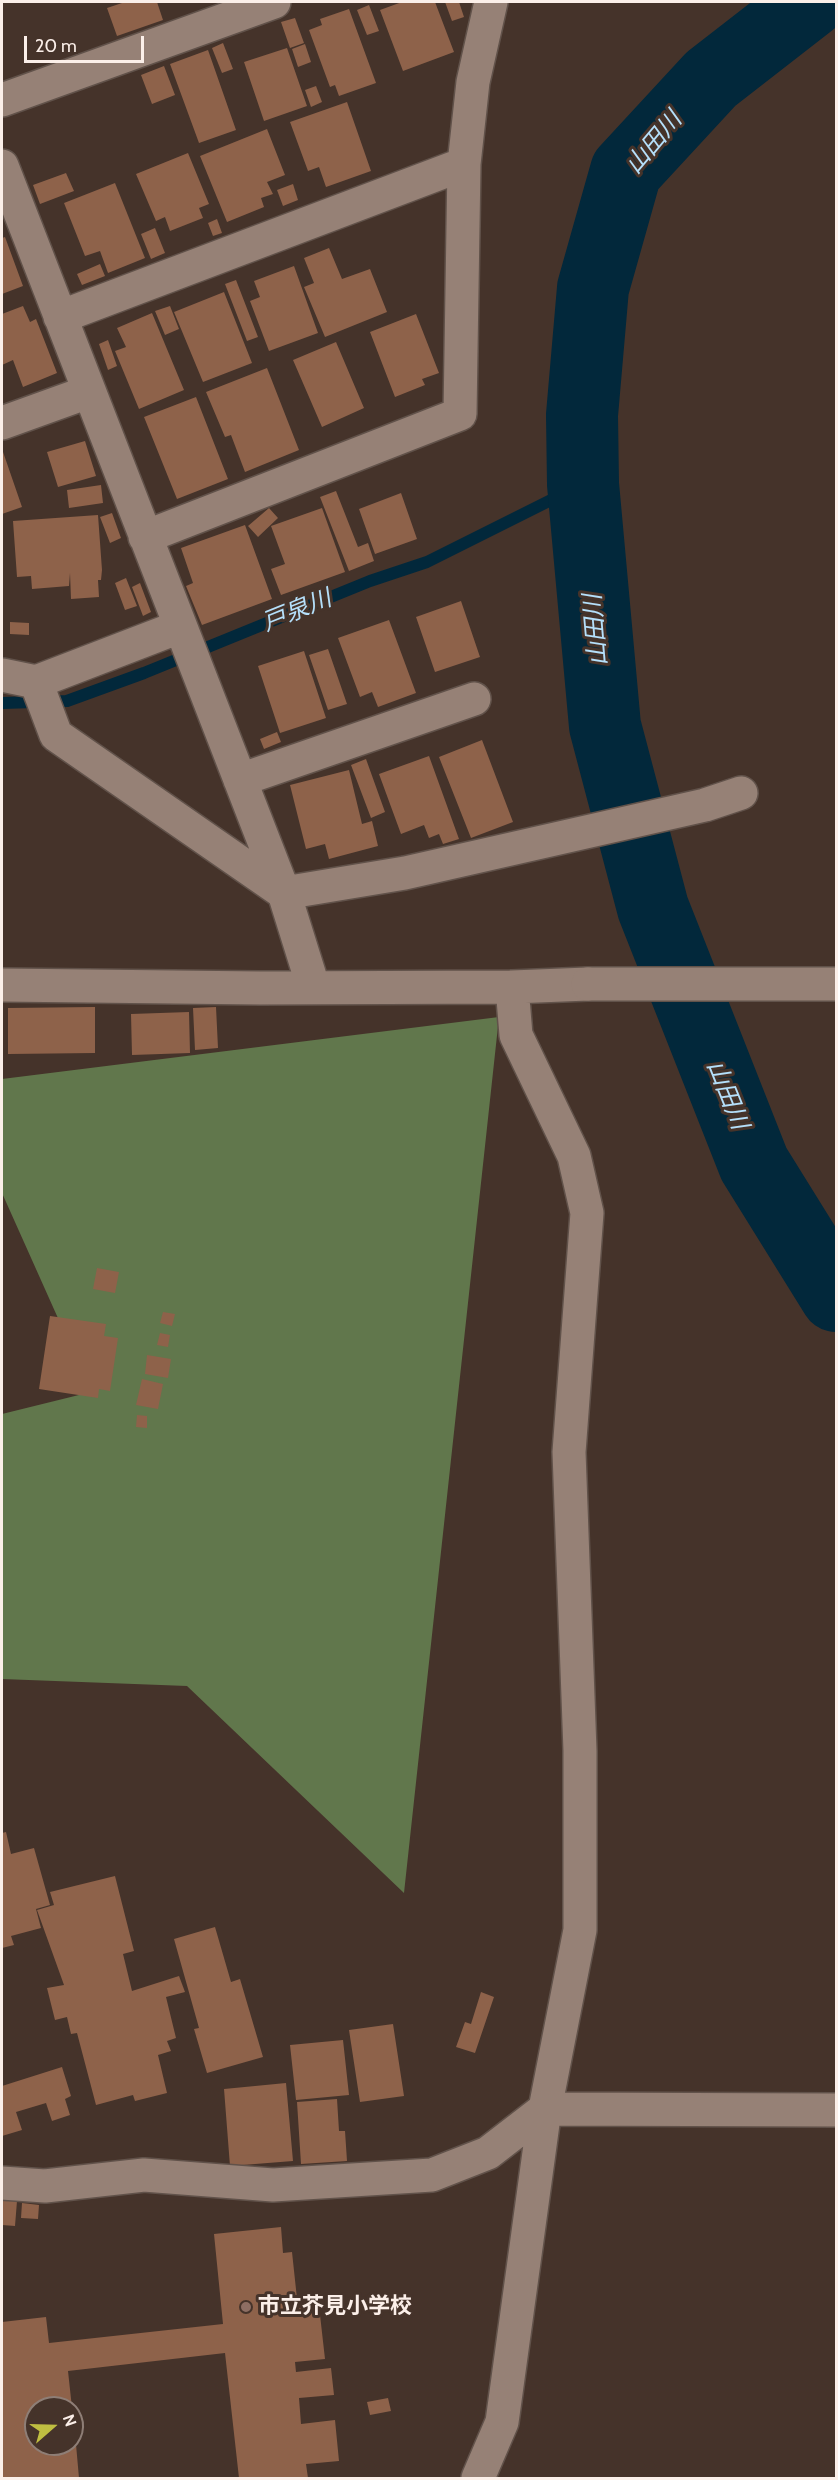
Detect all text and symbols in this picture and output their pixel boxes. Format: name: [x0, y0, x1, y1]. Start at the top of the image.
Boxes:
scale bar: [27, 24, 147, 62]
text: 20 m: [35, 35, 77, 57]
water label: 山田川: [620, 106, 688, 180]
water label: 戸泉川: [258, 584, 336, 638]
water label: 山田川: [579, 593, 613, 667]
water label: 山田川: [700, 1056, 754, 1134]
place label: 市立芥見小学校: [258, 2294, 412, 2320]
marker: 市立芥見小学校: [239, 2300, 253, 2314]
north arrow: [24, 2396, 84, 2456]
text: N: [59, 2412, 80, 2429]

